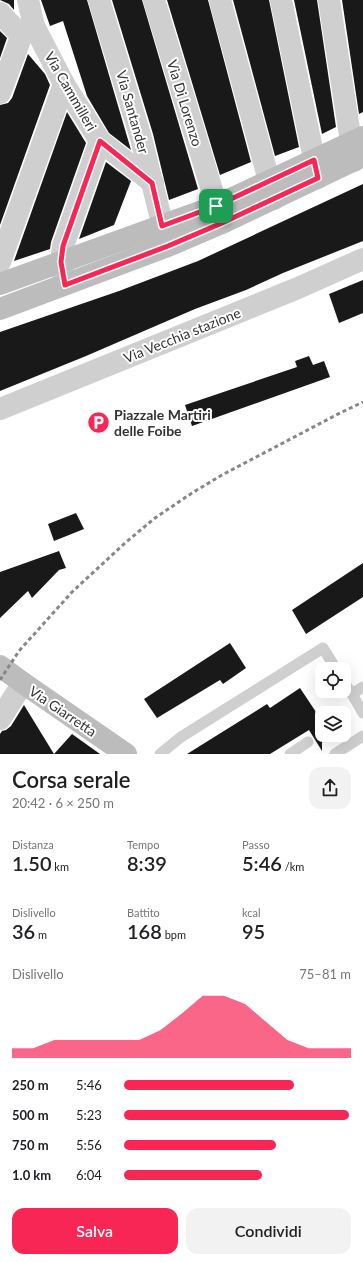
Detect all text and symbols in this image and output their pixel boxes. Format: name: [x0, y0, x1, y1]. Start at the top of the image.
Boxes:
street label: Via Cammilleri: [42, 48, 100, 134]
street label: Via Di Lorenzo: [164, 58, 206, 148]
street label: Via Santander: [113, 68, 153, 156]
pin: [199, 189, 233, 223]
icon: arrive: [205, 195, 227, 217]
street label: Via Vecchia stazione: [121, 304, 243, 366]
place label: Piazzale Martiri delle Foibe: [114, 406, 211, 439]
parking icon: Piazzale Martiri delle Foibe: [85, 409, 111, 435]
map controls: [315, 662, 351, 742]
button: locate: [315, 662, 351, 698]
street label: Via Giarretta: [26, 682, 100, 740]
button: layers: [315, 706, 351, 742]
text: Corsa serale: [12, 766, 130, 793]
button: share: [309, 767, 351, 809]
text: 20:42 · 6 × 250 m: [12, 795, 114, 811]
text: Distanza: [12, 838, 54, 851]
text: Tempo: [127, 838, 159, 851]
text: Passo: [242, 838, 270, 851]
text: 1.50: [12, 851, 52, 875]
text: 8:39: [127, 851, 167, 875]
text: 5:46: [242, 851, 282, 875]
text: km: [52, 860, 69, 873]
text: /km: [282, 860, 304, 873]
text: Dislivello: [12, 906, 56, 919]
text: Battito: [127, 906, 160, 919]
text: kcal: [242, 906, 261, 919]
text: 36: [12, 919, 35, 943]
text: 168: [127, 919, 162, 943]
text: 95: [242, 919, 265, 943]
text: m: [35, 928, 47, 941]
text: bpm: [162, 928, 186, 941]
text: Dislivello: [12, 966, 64, 982]
text: 75–81 m: [299, 966, 351, 982]
text: 250 m: [12, 1077, 49, 1093]
text: 5:46: [76, 1077, 102, 1093]
text: 500 m: [12, 1107, 49, 1123]
text: 5:23: [76, 1107, 102, 1123]
text: 750 m: [12, 1137, 49, 1153]
text: 5:56: [76, 1137, 102, 1153]
text: 1.0 km: [12, 1167, 51, 1183]
text: 6:04: [76, 1167, 102, 1183]
button: Salva: [12, 1208, 178, 1254]
button: Condividi: [186, 1208, 351, 1254]

